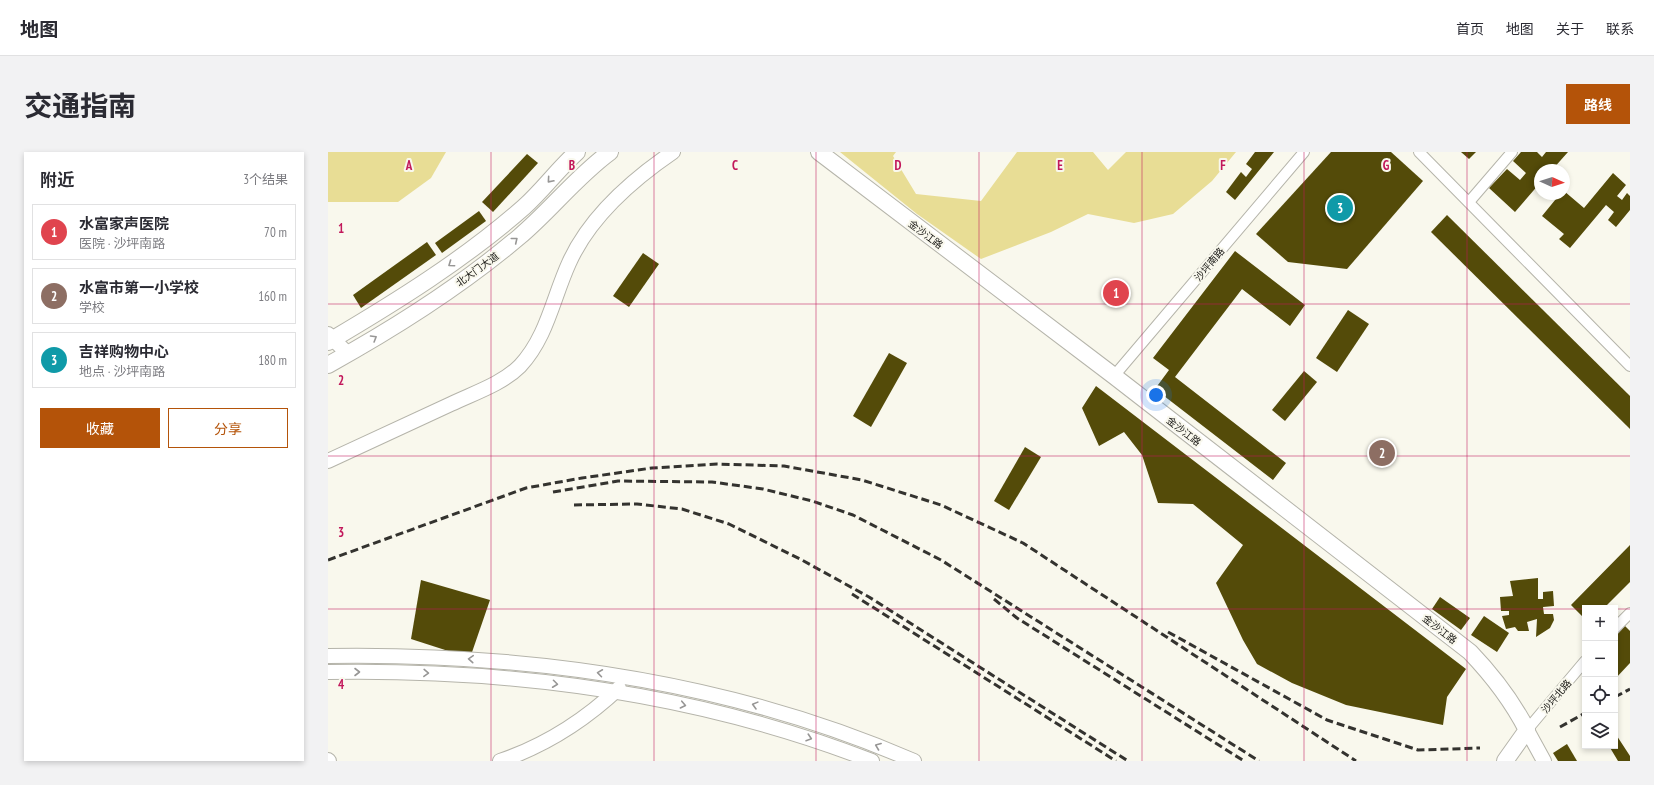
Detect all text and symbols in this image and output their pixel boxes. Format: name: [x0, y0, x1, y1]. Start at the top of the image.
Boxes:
text: 地图: [20, 17, 58, 41]
text: 首页: [1456, 20, 1484, 38]
text: 地图: [1506, 20, 1534, 38]
text: 关于: [1556, 20, 1584, 38]
text: 联系: [1606, 20, 1634, 38]
button: 路线: [1566, 84, 1630, 124]
text: 交通指南: [24, 87, 136, 124]
text: A: [405, 157, 413, 174]
text: B: [569, 157, 575, 174]
text: C: [732, 157, 738, 174]
text: D: [895, 157, 902, 174]
text: E: [1057, 157, 1063, 174]
text: F: [1220, 157, 1226, 174]
text: G: [1383, 157, 1390, 174]
north arrow: [1534, 164, 1570, 200]
text: 附近: [40, 169, 74, 191]
text: 3个结果: [243, 171, 288, 188]
one-way arrow: [547, 175, 555, 183]
pin: 3: [1327, 193, 1353, 223]
text: 水富家声医院: [79, 214, 169, 233]
street label: 金沙江路: [906, 217, 946, 252]
text: 1: [338, 220, 344, 237]
text: 1: [51, 224, 57, 241]
text: 70 m: [264, 224, 287, 241]
text: 医院 · 沙坪南路: [79, 235, 165, 252]
one-way arrow: [510, 238, 518, 245]
street label: 沙坪南路: [1192, 245, 1227, 284]
street label: 北大门大道: [453, 249, 501, 289]
one-way arrow: [448, 259, 455, 267]
text: 水富市第一小学校: [79, 278, 199, 297]
pin: 1: [1103, 278, 1129, 308]
text: 2: [51, 288, 57, 305]
text: 160 m: [258, 288, 287, 305]
text: 学校: [79, 299, 105, 316]
one-way arrow: [370, 335, 377, 342]
text: 吉祥购物中心: [79, 342, 169, 361]
text: 3: [51, 352, 57, 369]
text: 180 m: [258, 352, 287, 369]
text: 地点 · 沙坪南路: [79, 363, 165, 380]
text: 2: [338, 372, 344, 389]
your location: [1146, 385, 1166, 405]
button: 收藏: [40, 408, 160, 448]
button: 分享: [168, 408, 288, 448]
street label: 金沙江路: [1164, 414, 1203, 449]
pin: 2: [1369, 438, 1395, 468]
text: 3: [338, 524, 344, 541]
map controls: [1582, 605, 1618, 749]
button: +: [1582, 605, 1618, 641]
street label: 金沙江路: [1420, 612, 1459, 647]
button: −: [1582, 641, 1618, 677]
one-way arrow: [468, 655, 474, 664]
one-way arrow: [354, 668, 360, 676]
one-way arrow: [423, 669, 429, 677]
one-way arrow: [597, 669, 603, 678]
text: 4: [338, 676, 345, 693]
street label: 沙坪北路: [1539, 677, 1574, 716]
button: locate: [1582, 677, 1618, 713]
one-way arrow: [552, 679, 558, 688]
one-way arrow: [680, 700, 686, 708]
one-way arrow: [752, 701, 759, 710]
button: layers: [1582, 713, 1618, 749]
one-way arrow: [805, 733, 812, 742]
one-way arrow: [875, 742, 882, 750]

